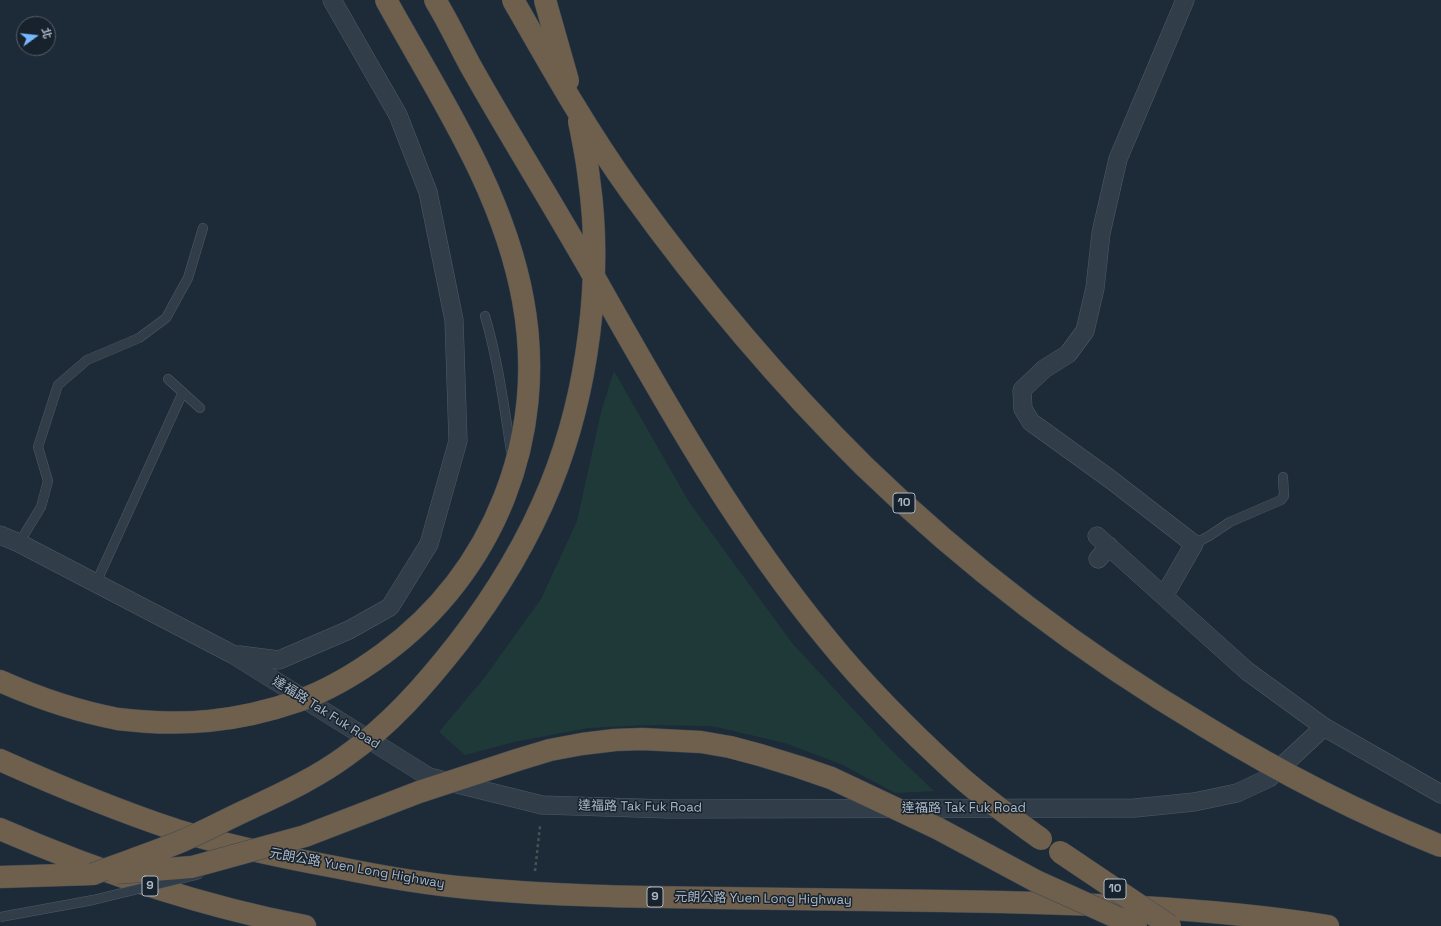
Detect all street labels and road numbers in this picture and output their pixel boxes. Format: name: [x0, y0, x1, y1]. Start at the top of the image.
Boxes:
road number: 10: [893, 493, 915, 513]
street label: 達福路 Tak Fuk Road: [269, 674, 383, 752]
street label: 達福路 Tak Fuk Road: [578, 798, 702, 816]
street label: 達福路 Tak Fuk Road: [902, 800, 1026, 816]
street label: 元朗公路 Yuen Long Highway: [268, 846, 446, 892]
road number: 9: [142, 876, 158, 896]
road number: 10: [1104, 879, 1126, 899]
road number: 9: [647, 887, 663, 907]
street label: 元朗公路 Yuen Long Highway: [674, 890, 852, 908]

